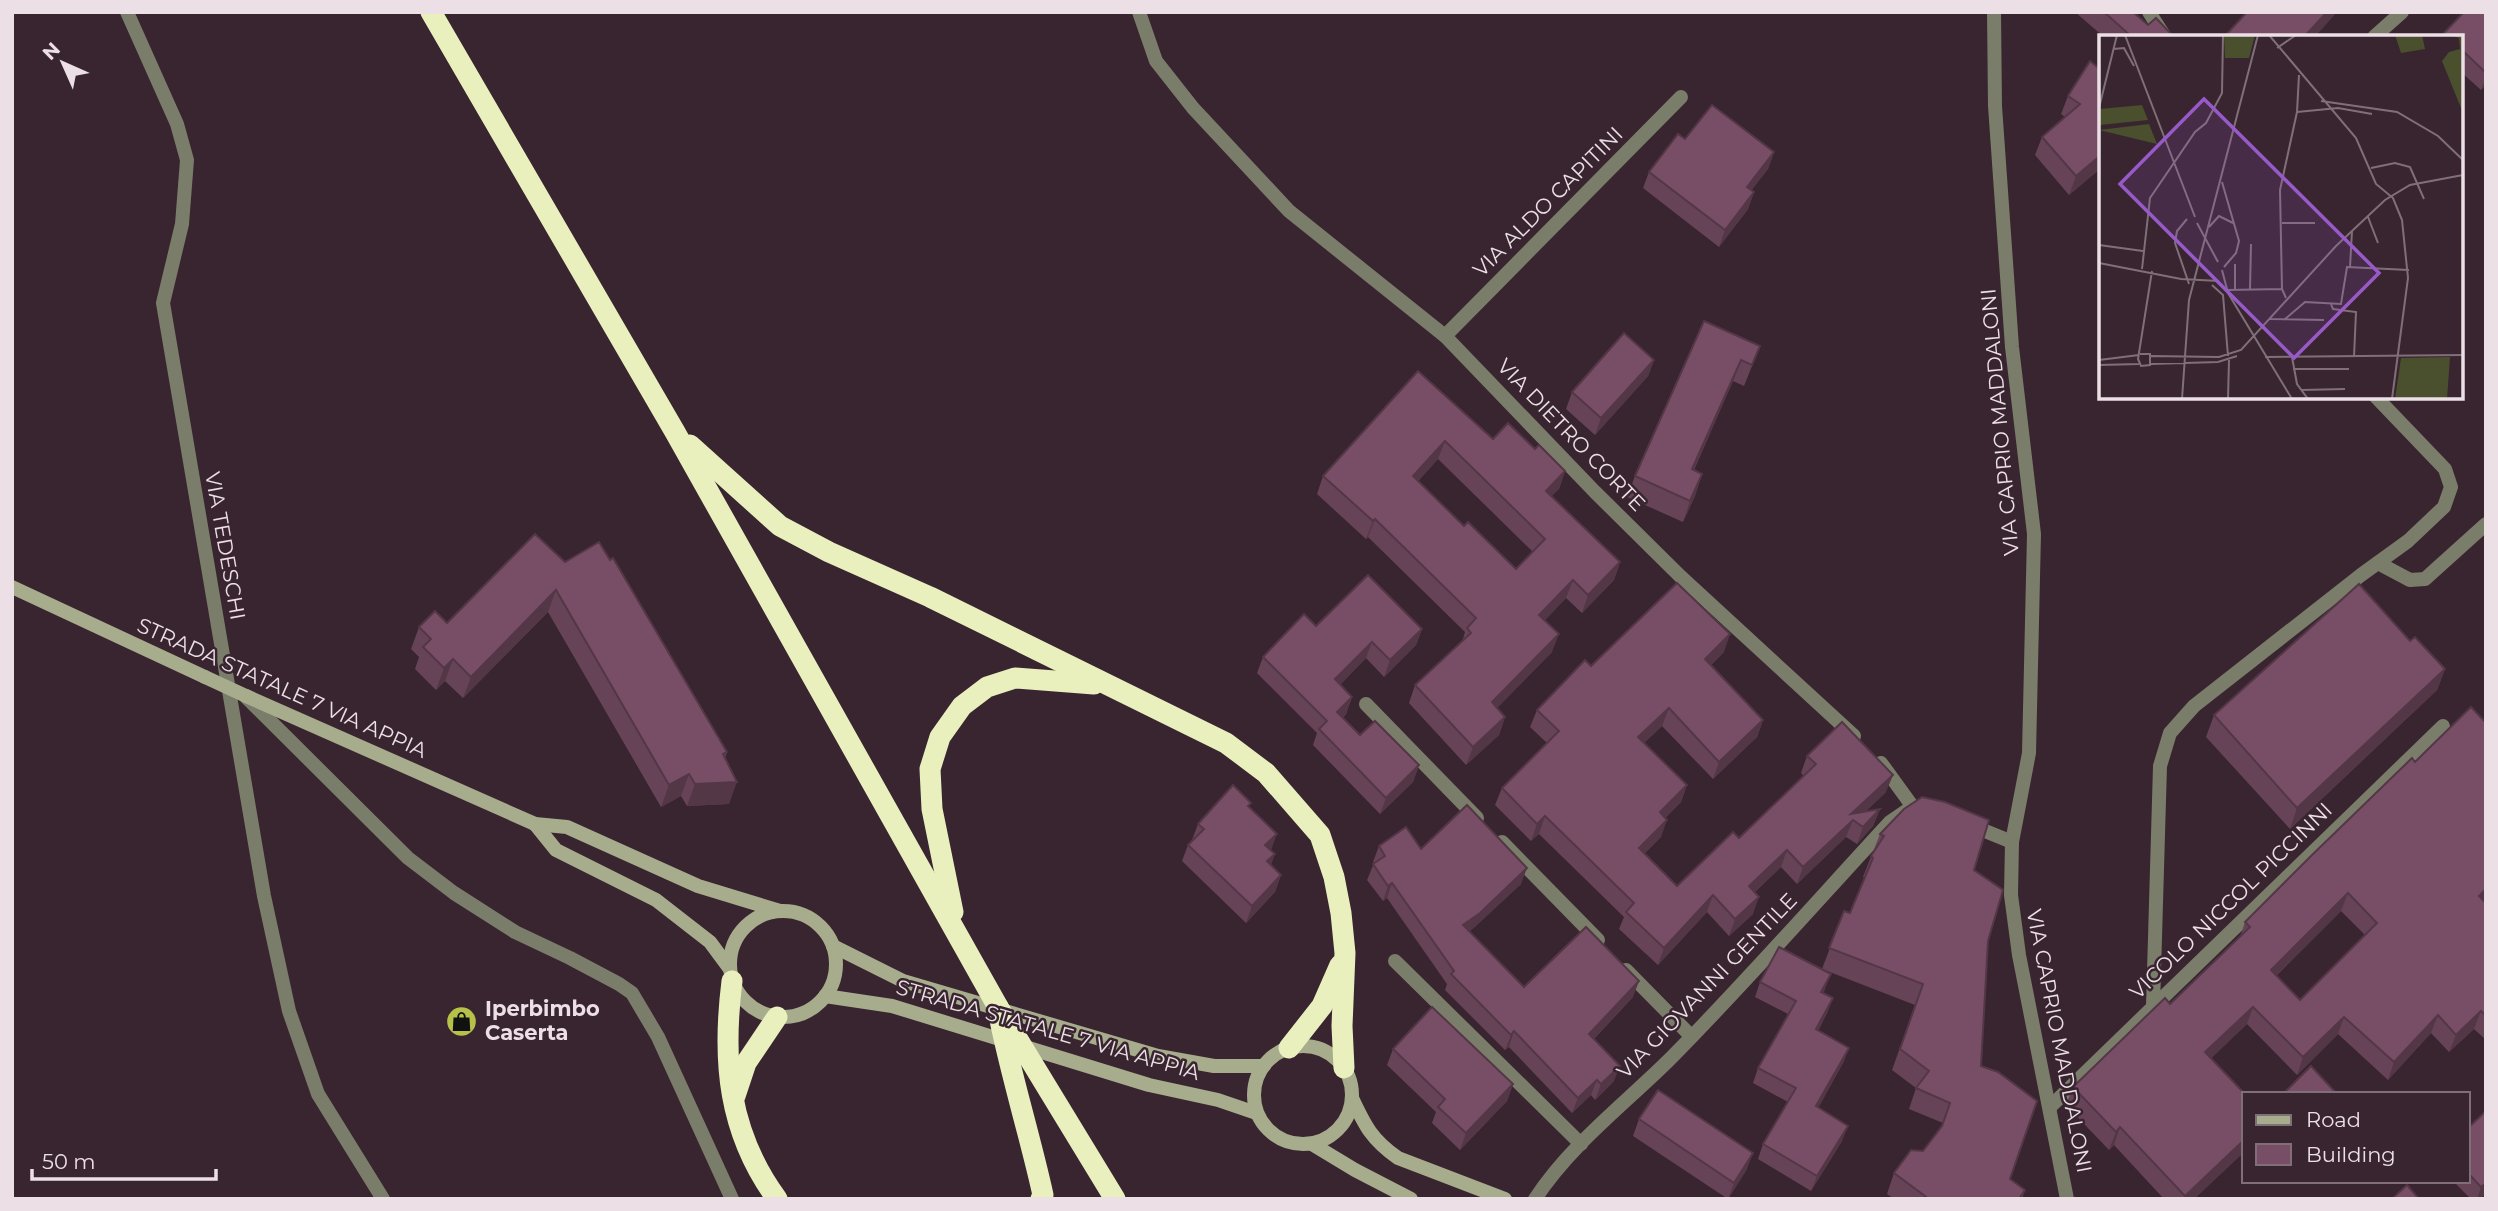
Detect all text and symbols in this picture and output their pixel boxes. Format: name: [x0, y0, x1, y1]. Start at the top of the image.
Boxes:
north arrow: [28, 28, 98, 98]
inset map: [2099, 35, 2463, 399]
text: N: [38, 38, 65, 65]
street label: VIA ALDO CAPITINI: [1467, 121, 1628, 282]
street label: VIA CAPRIO MADDALONI: [1975, 287, 2024, 557]
street label: VIA DIETRO CORTE: [1492, 353, 1651, 516]
street label: VIA TEDESCHI: [200, 470, 251, 622]
street label: STRADA STATALE 7 VIA APPIA: [133, 612, 432, 763]
street label: VICOLO NICCOL PICCINNI: [2124, 797, 2337, 1004]
street label: VIA GIOVANNI GENTILE: [1611, 888, 1802, 1084]
street label: VIA CAPRIO MADDALONI: [2022, 907, 2097, 1175]
street label: STRADA STATALE 7 VIA APPIA: [893, 974, 1204, 1085]
place label: Iperbimbo Caserta: [485, 996, 600, 1045]
shop icon: Iperbimbo Caserta: [445, 1004, 479, 1038]
legend: [2242, 1092, 2470, 1183]
text: Road: [2306, 1107, 2361, 1132]
scale bar: [32, 1138, 215, 1182]
text: Building: [2306, 1142, 2396, 1167]
text: 50 m: [42, 1149, 96, 1174]

